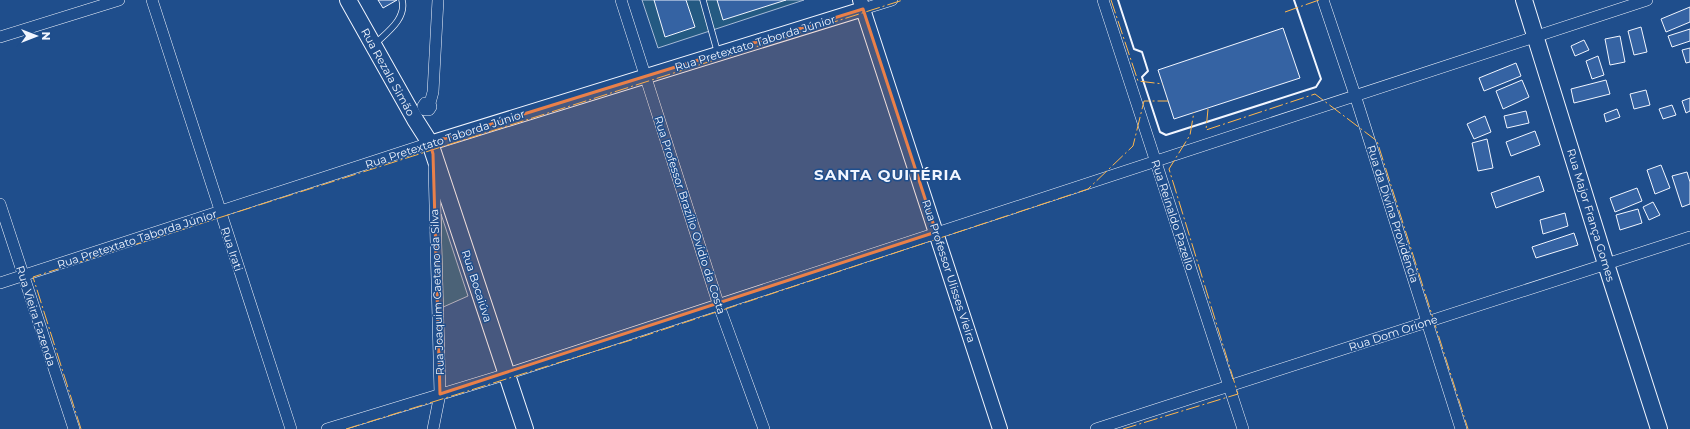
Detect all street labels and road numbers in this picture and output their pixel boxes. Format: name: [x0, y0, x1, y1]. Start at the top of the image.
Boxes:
street label: Rua Pretextato Taborda Júnior: [673, 12, 837, 74]
street label: Rua Rezala Simão: [358, 26, 418, 119]
street label: Rua Pretextato Taborda Júnior: [363, 107, 527, 171]
street label: Rua Professor Brazílio Ovídio da Costa: [651, 114, 729, 316]
street label: Rua da Divina Providência: [1364, 143, 1422, 285]
street label: Rua Major França Gomes: [1564, 147, 1618, 284]
street label: Rua Reinaldo Pazello: [1148, 158, 1198, 272]
street label: Rua Professor Ulisses Vieira: [919, 198, 979, 344]
street label: Rua Pretextato Taborda Júnior: [55, 207, 219, 271]
street label: Rua Joaquim Caetano da Silva: [427, 209, 447, 375]
street label: Rua Irati: [218, 225, 246, 273]
street label: Rua Bocaiúva: [459, 248, 495, 324]
street label: Rua Vieira Fazenda: [13, 264, 59, 368]
street label: Rua Dom Orione: [1347, 312, 1440, 354]

